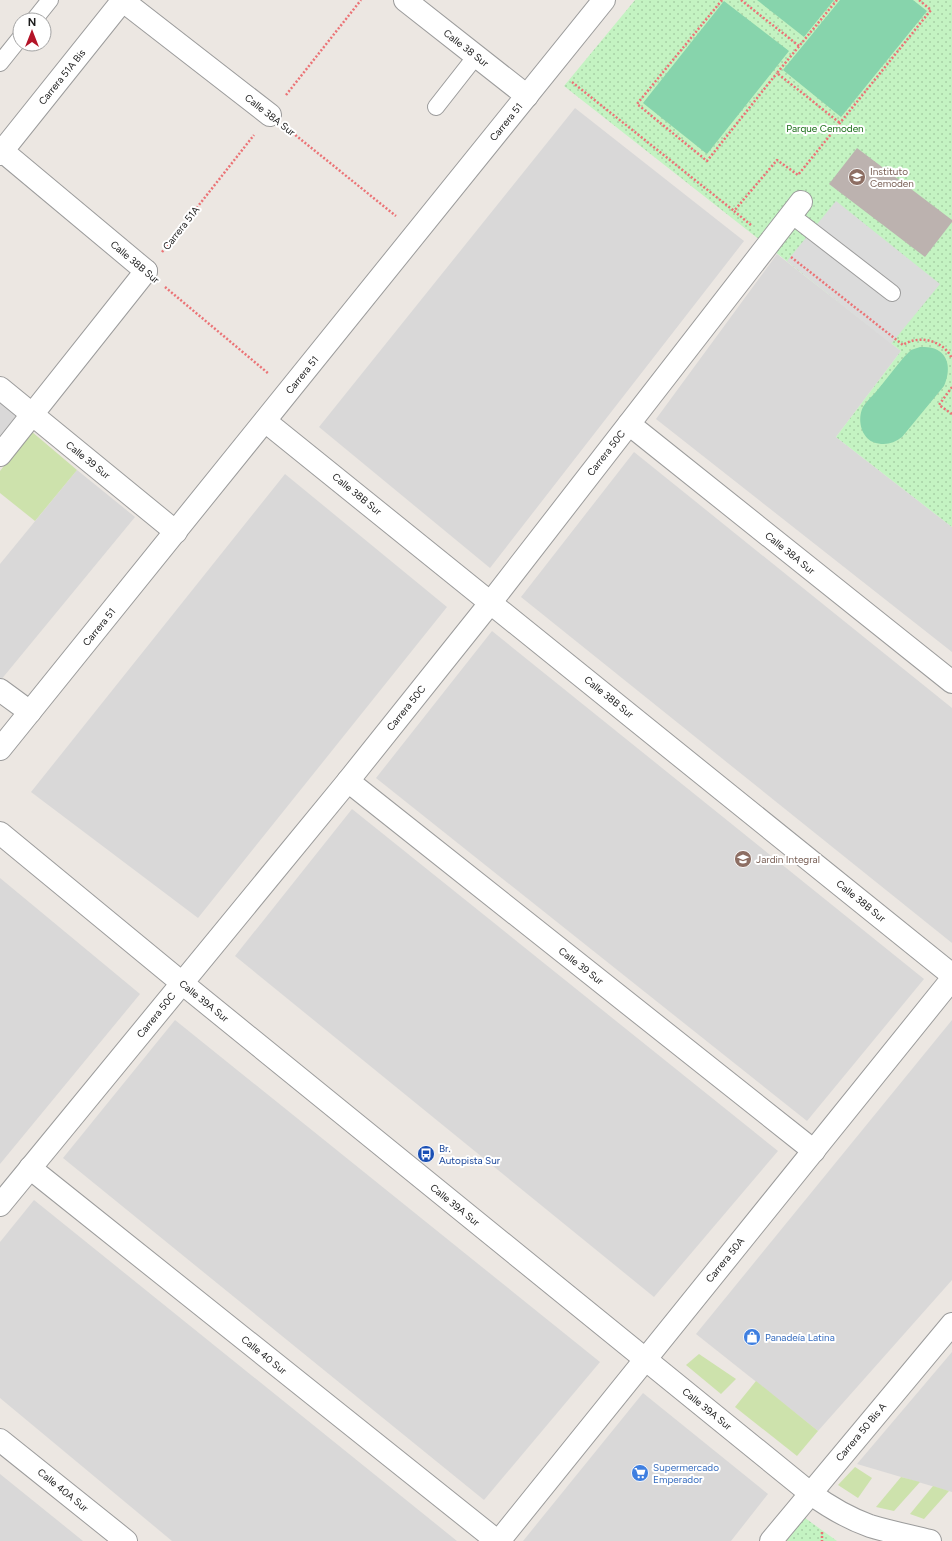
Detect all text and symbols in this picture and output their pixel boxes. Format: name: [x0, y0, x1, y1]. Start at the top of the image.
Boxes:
north arrow: [12, 12, 52, 52]
text: N: [28, 16, 36, 29]
street label: Calle 38 Sur: [441, 26, 492, 70]
street label: Carrera 51A Bis: [36, 46, 89, 107]
street label: Calle 38A Sur: [242, 91, 298, 139]
street label: Carrera 51: [487, 100, 525, 144]
park label: Parque Cemoden: [786, 122, 864, 135]
place label: Instituto Cemoden: [870, 165, 914, 190]
school or university icon: Instituto Cemoden: [847, 167, 867, 187]
street label: Carrera 51A: [160, 203, 202, 253]
street label: Calle 38B Sur: [108, 238, 163, 287]
street label: Carrera 51: [283, 353, 321, 397]
street label: Carrera 50C: [584, 427, 628, 479]
street label: Calle 39 Sur: [63, 438, 113, 482]
street label: Calle 38B Sur: [330, 470, 385, 518]
street label: Calle 38A Sur: [762, 529, 818, 577]
street label: Carrera 51: [80, 605, 118, 649]
street label: Calle 38B Sur: [582, 673, 637, 721]
street label: Carrera 50C: [384, 683, 428, 733]
school or university icon: Jardin Integral: [733, 849, 753, 869]
place label: Jardin Integral: [756, 853, 820, 866]
street label: Calle 38B Sur: [834, 877, 889, 925]
street label: Calle 39 Sur: [556, 944, 606, 988]
street label: Calle 39A Sur: [177, 977, 232, 1025]
street label: Carrera 50C: [134, 990, 178, 1040]
place label: Br. Autopista Sur: [439, 1142, 501, 1167]
bus stop icon: Br. Autopista Sur: [416, 1144, 436, 1164]
street label: Calle 39A Sur: [428, 1181, 483, 1229]
street label: Carrera 50A: [703, 1235, 747, 1285]
shop icon: Panadeía Latina: [742, 1327, 762, 1347]
place label: Panadeía Latina: [765, 1331, 835, 1344]
street label: Calle 40 Sur: [239, 1333, 290, 1378]
street label: Calle 39A Sur: [680, 1385, 735, 1433]
street label: Carrera 50 Bis A: [833, 1400, 889, 1464]
place label: Supermercado Emperador: [653, 1461, 719, 1486]
supermarket icon: Supermercado Emperador: [630, 1463, 650, 1483]
street label: Calle 40A Sur: [35, 1466, 92, 1515]

